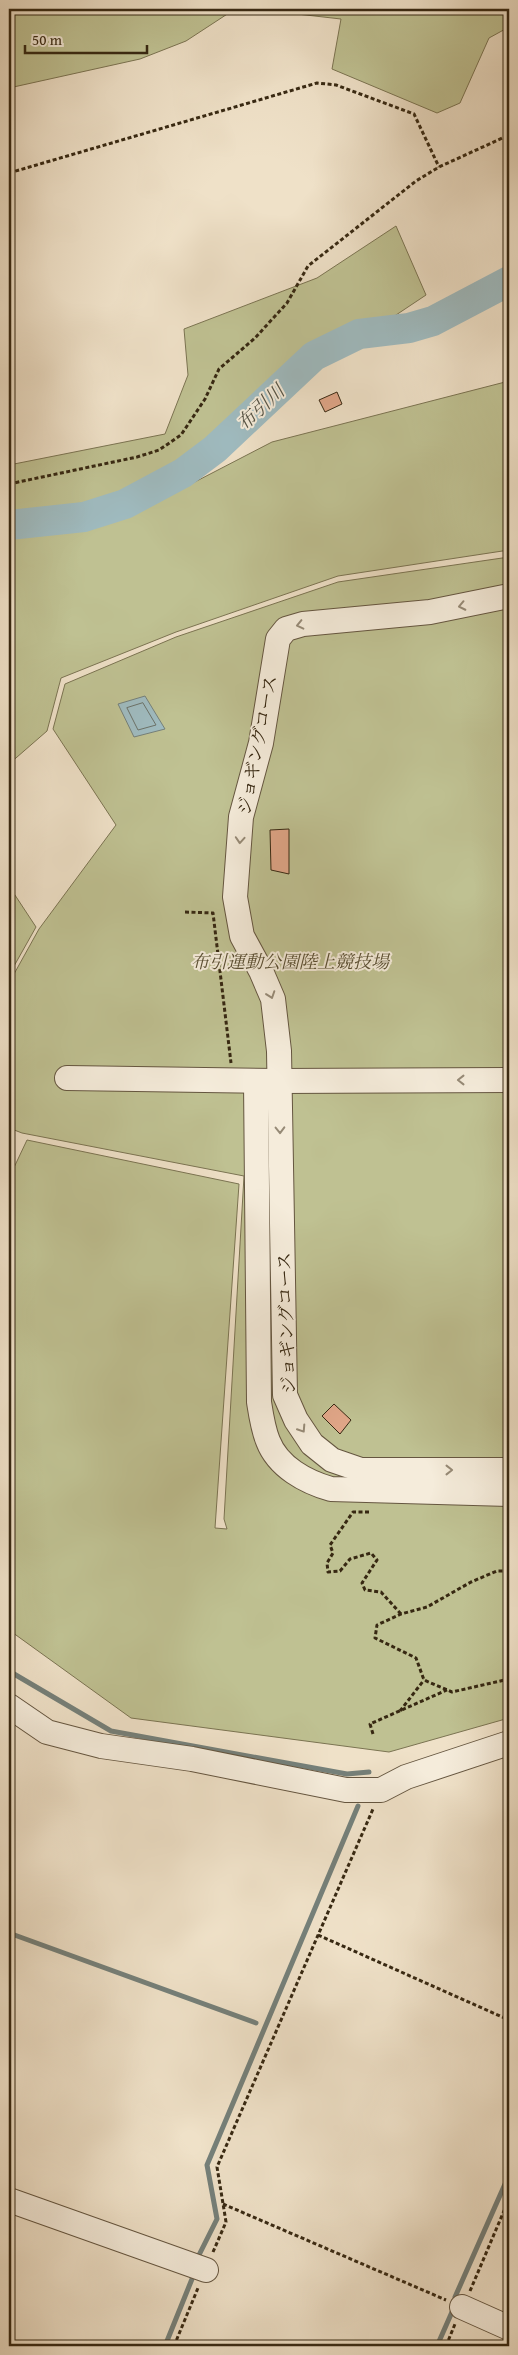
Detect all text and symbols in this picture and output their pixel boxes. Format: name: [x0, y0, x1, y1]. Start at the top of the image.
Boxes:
scale bar: [25, 22, 148, 54]
text: 50 m: [32, 29, 63, 50]
water label: 布引川: [230, 376, 292, 437]
one-way arrow: [457, 600, 466, 611]
one-way arrow: [296, 619, 305, 630]
street label: ジョギングコース: [230, 673, 284, 817]
one-way arrow: [234, 836, 245, 844]
park label: 布引運動公園陸上競技場: [191, 948, 391, 975]
one-way arrow: [265, 990, 275, 998]
one-way arrow: [456, 1075, 464, 1085]
one-way arrow: [275, 1126, 285, 1134]
street label: ジョギングコース: [270, 1252, 302, 1394]
one-way arrow: [295, 1423, 305, 1432]
one-way arrow: [445, 1465, 453, 1475]

